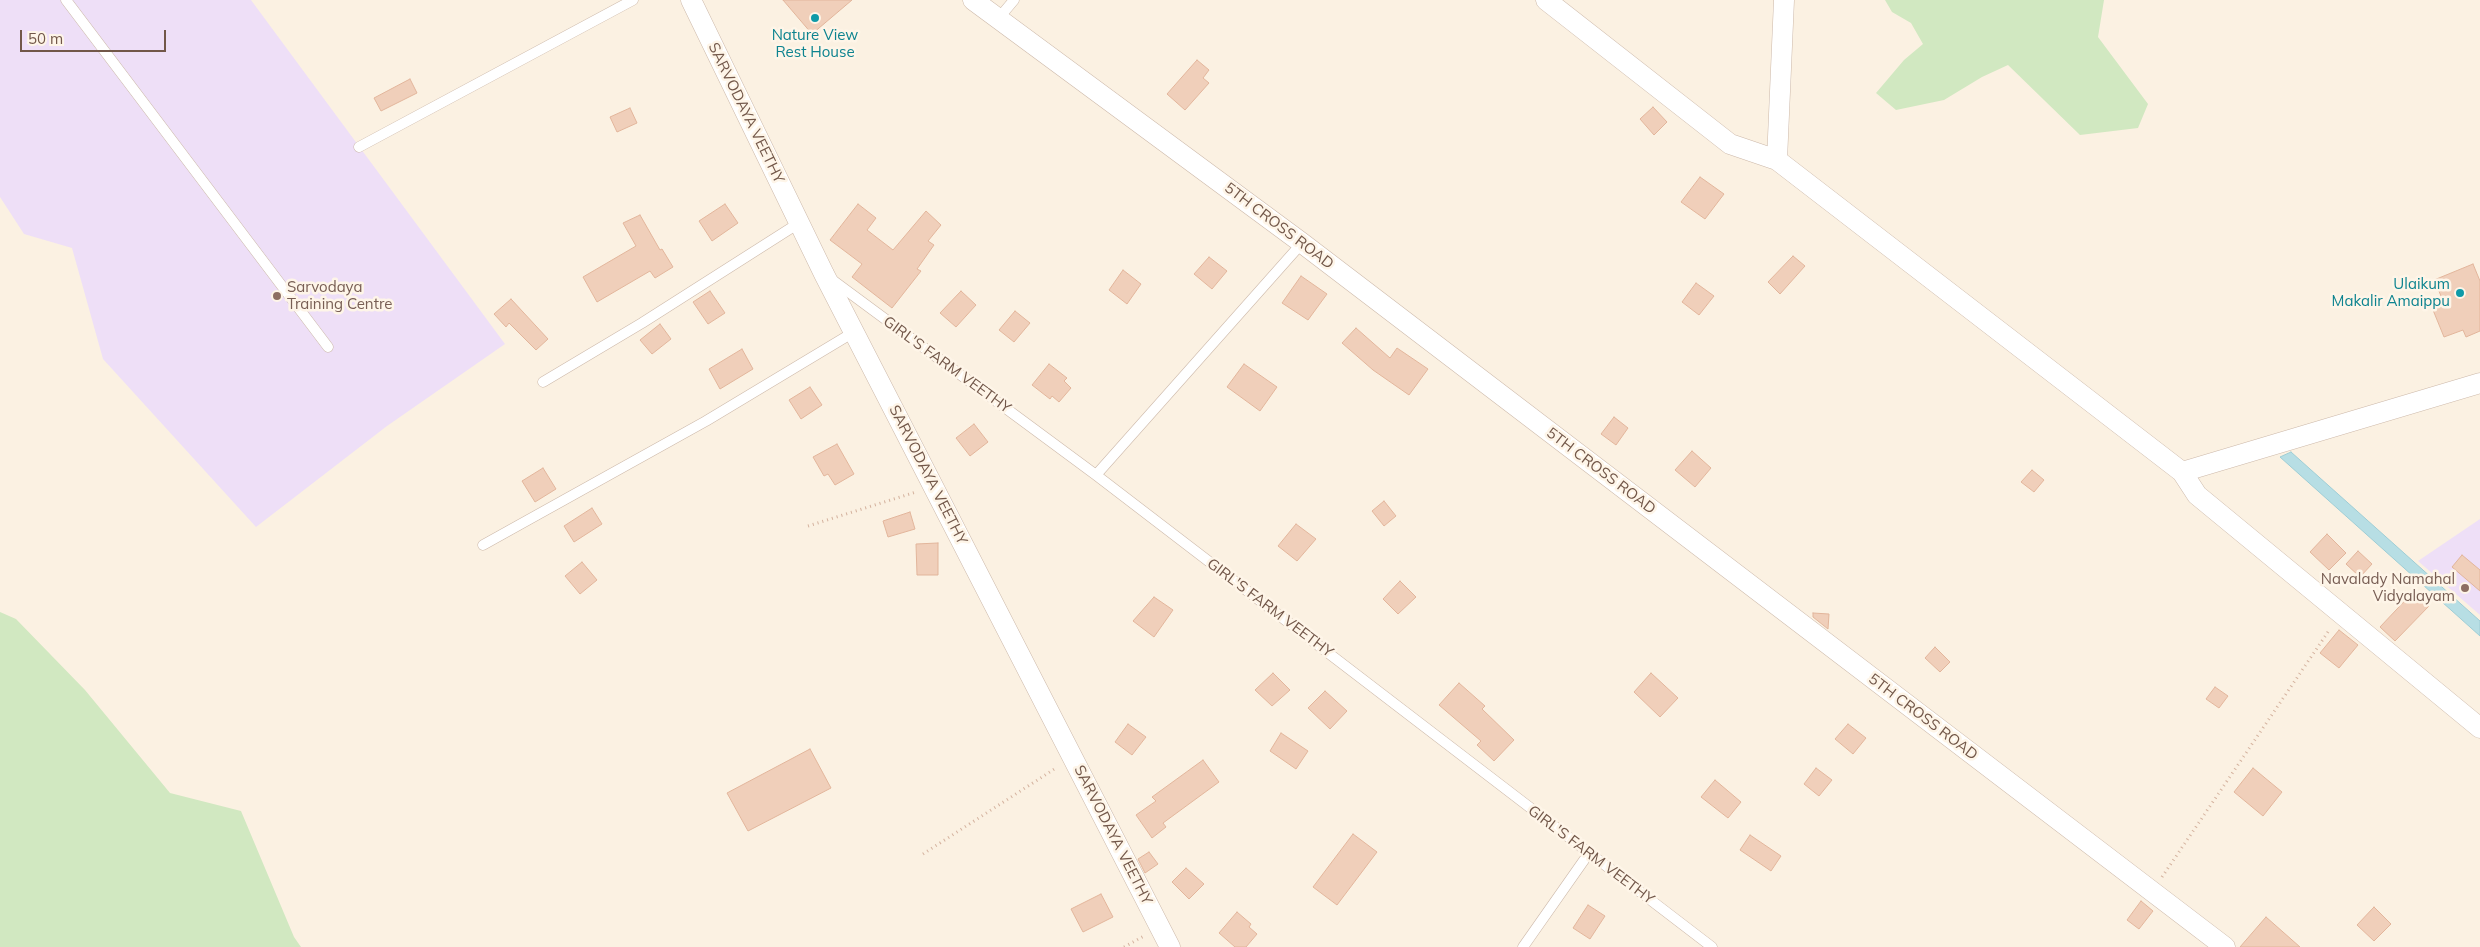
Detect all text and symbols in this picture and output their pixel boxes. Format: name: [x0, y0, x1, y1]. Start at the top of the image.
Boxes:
marker: Nature View Rest House: [809, 12, 821, 24]
scale bar: [22, 20, 169, 52]
place label: Nature View Rest House: [772, 26, 858, 61]
text: 50 m: [28, 29, 63, 48]
street label: SARVODAYA VEETHY: [704, 40, 788, 186]
street label: 5TH CROSS ROAD: [1221, 179, 1337, 273]
place label: Ulaikum Makalir Amaippu: [2332, 275, 2450, 310]
place label: Sarvodaya Training Centre: [287, 278, 392, 313]
marker: Ulaikum Makalir Amaippu: [2454, 287, 2466, 299]
marker: Sarvodaya Training Centre: [271, 290, 283, 302]
street label: GIRL'S FARM VEETHY: [880, 313, 1014, 417]
street label: SARVODAYA VEETHY: [885, 402, 971, 548]
street label: 5TH CROSS ROAD: [1543, 424, 1659, 518]
street label: GIRL'S FARM VEETHY: [1203, 555, 1337, 661]
place label: Navalady Namahal Vidyalayam: [2321, 570, 2455, 605]
marker: Navalady Namahal Vidyalayam: [2459, 582, 2471, 594]
street label: 5TH CROSS ROAD: [1865, 670, 1981, 764]
street label: SARVODAYA VEETHY: [1070, 762, 1156, 908]
street label: GIRL'S FARM VEETHY: [1524, 802, 1658, 908]

